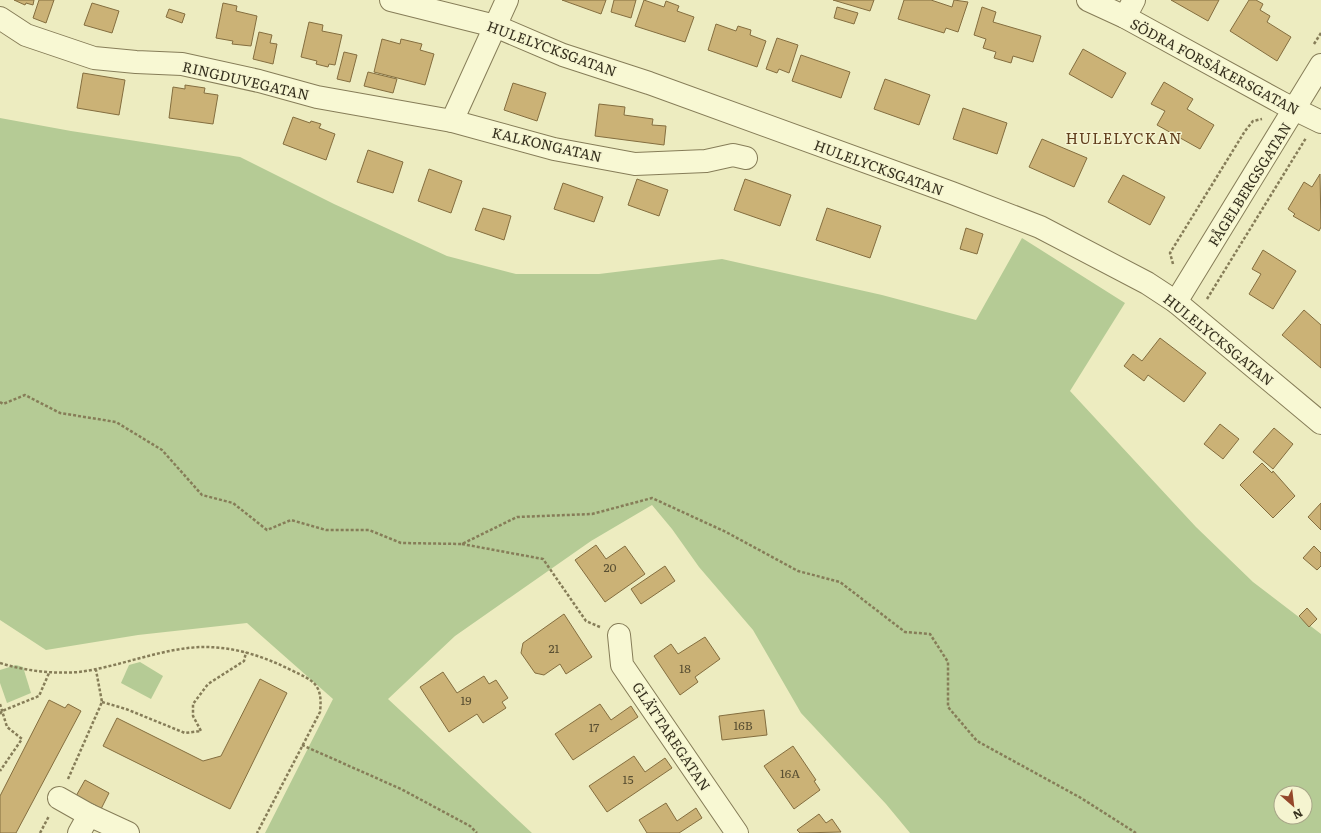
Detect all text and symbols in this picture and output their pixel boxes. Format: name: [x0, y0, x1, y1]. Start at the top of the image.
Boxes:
street label: SÖDRA FORSÅKERSGATAN: [1127, 13, 1303, 119]
street label: HULELYCKSGATAN: [484, 15, 620, 81]
street label: RINGDUVEGATAN: [181, 56, 311, 104]
street label: FÅGELBERGSGATAN: [1203, 118, 1295, 250]
street label: KALKONGATAN: [490, 122, 604, 166]
district label: HULELYCKAN: [1065, 126, 1183, 149]
street label: HULELYCKSGATAN: [811, 134, 947, 200]
street label: HULELYCKSGATAN: [1160, 288, 1278, 390]
house number: 20: [603, 558, 617, 576]
house number: 21: [549, 639, 560, 657]
house number: 18: [679, 659, 691, 677]
street label: GLÄTTAREGATAN: [628, 678, 716, 794]
house number: 19: [460, 691, 472, 709]
house number: 16B: [733, 716, 753, 734]
house number: 17: [589, 718, 599, 736]
house number: 16A: [780, 764, 800, 782]
house number: 15: [623, 770, 633, 788]
north arrow: [1273, 785, 1313, 825]
text: N: [1290, 805, 1306, 824]

